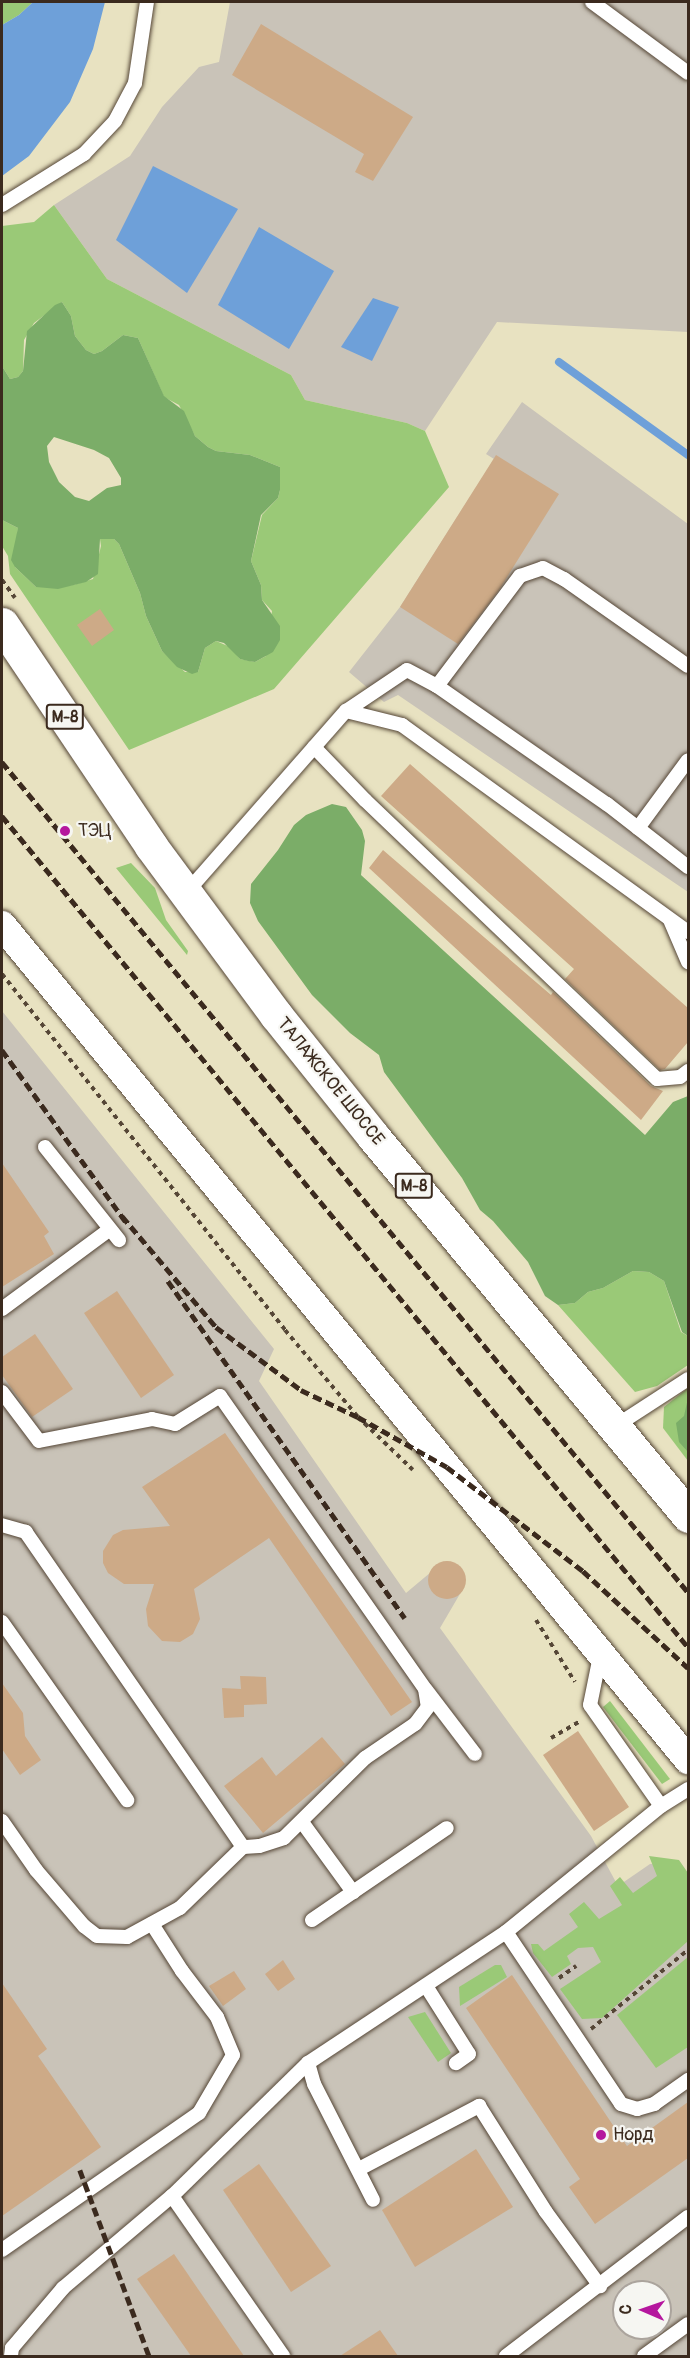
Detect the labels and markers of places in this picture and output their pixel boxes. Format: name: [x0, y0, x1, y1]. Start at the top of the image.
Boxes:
place label: ТЭЦ: [78, 820, 112, 842]
marker: ТЭЦ: [56, 822, 74, 840]
place label: Норд: [613, 2124, 653, 2146]
marker: Норд: [594, 2128, 608, 2142]

